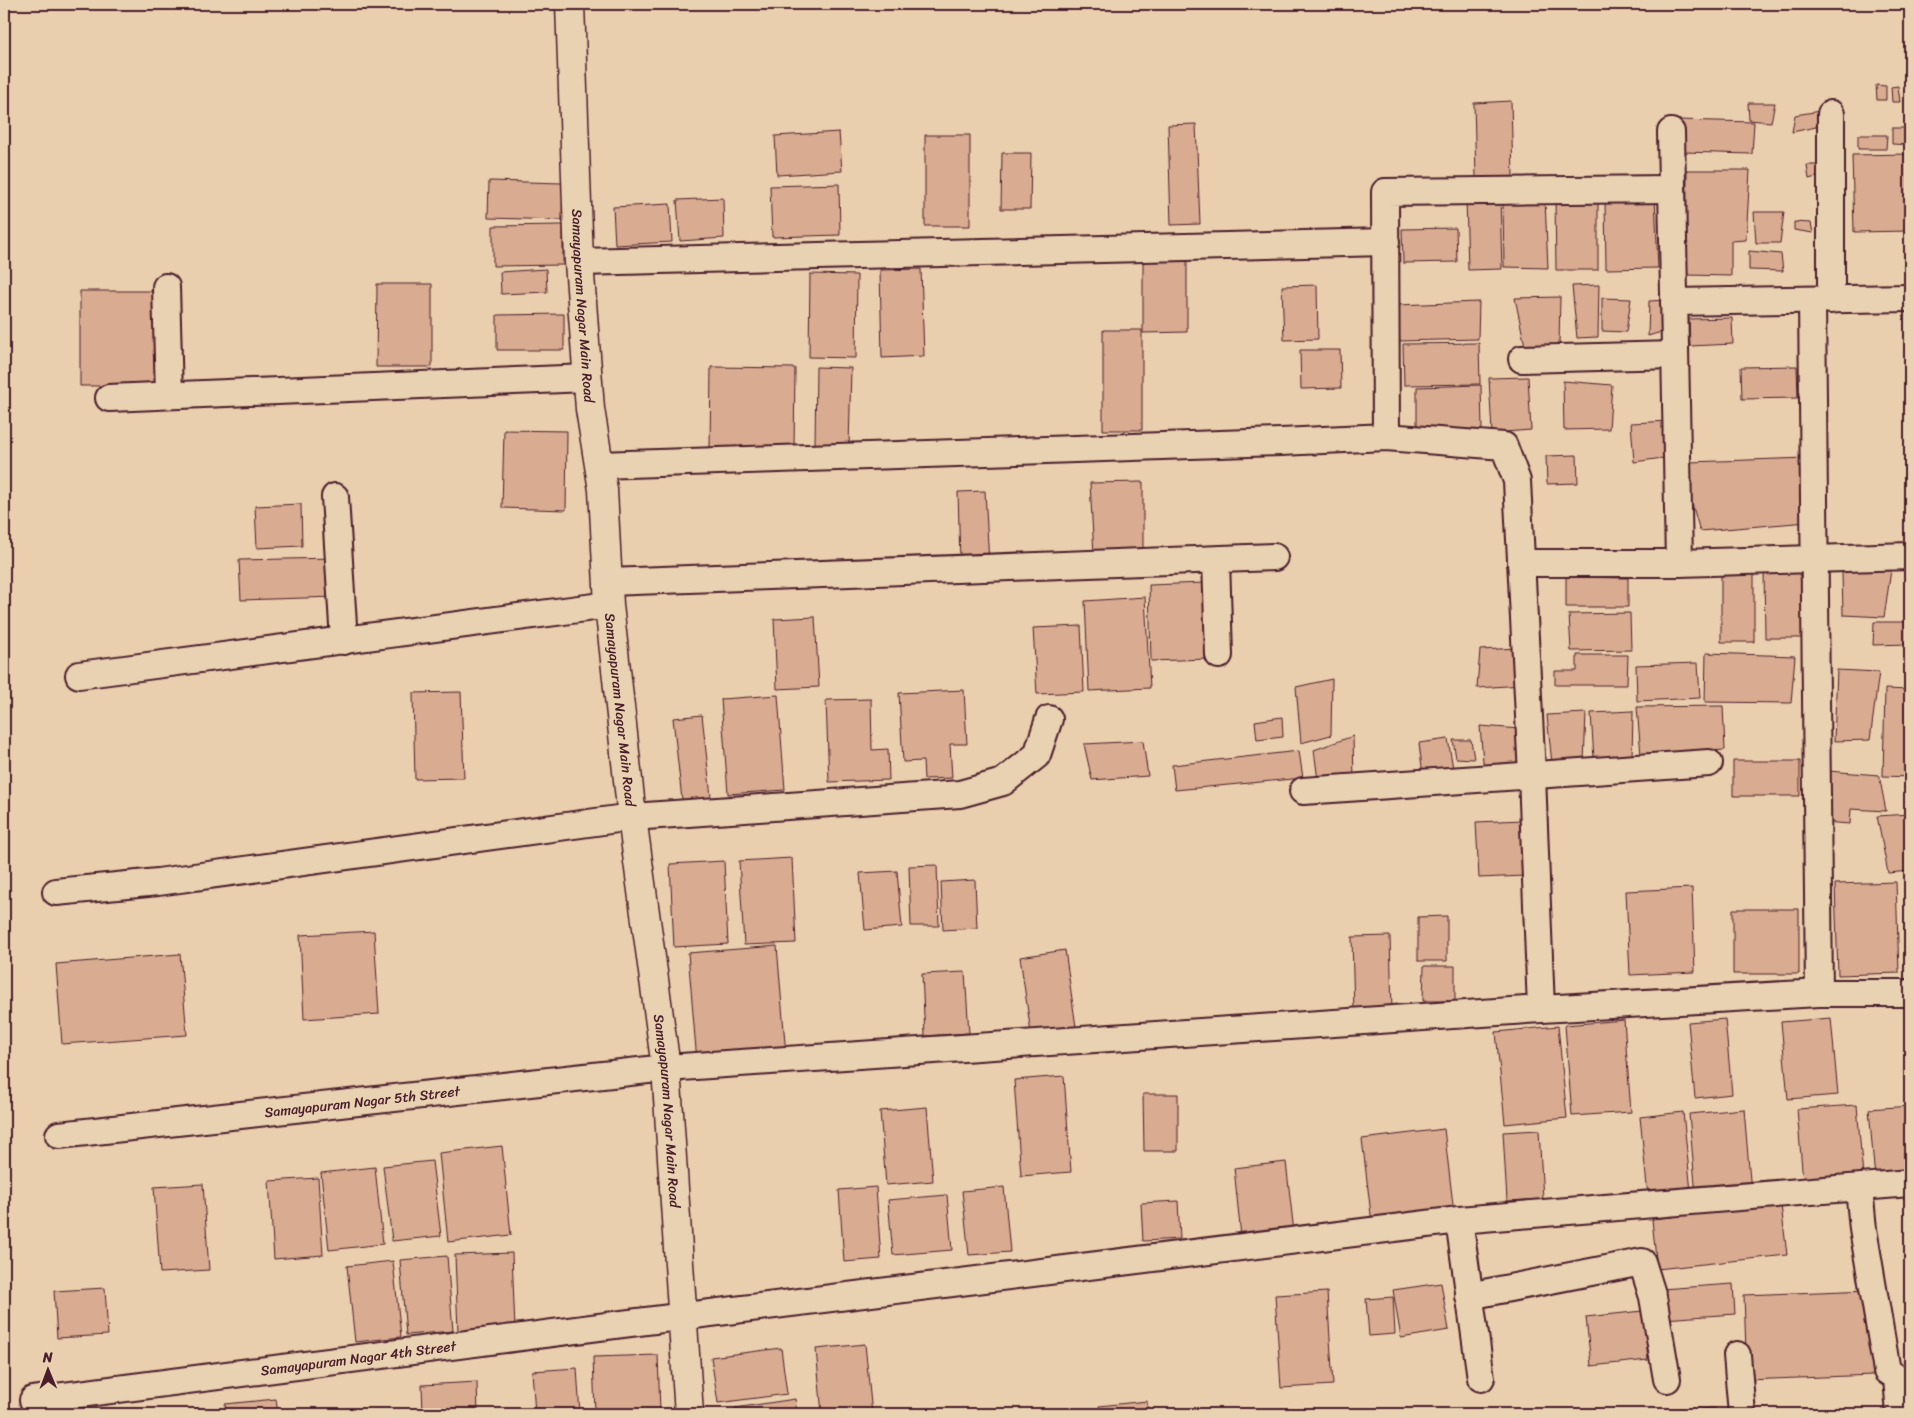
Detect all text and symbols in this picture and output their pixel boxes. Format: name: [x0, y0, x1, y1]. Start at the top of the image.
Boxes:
street label: Samayapuram Nagar Main Road: [565, 208, 602, 405]
street label: Samayapuram Nagar Main Road: [597, 612, 643, 809]
street label: Samayapuram Nagar Main Road: [646, 1012, 688, 1210]
street label: Samayapuram Nagar 5th Street: [263, 1078, 463, 1125]
street label: Samayapuram Nagar 4th Street: [259, 1333, 459, 1383]
text: N: [42, 1345, 53, 1370]
north arrow: [22, 1346, 72, 1396]

